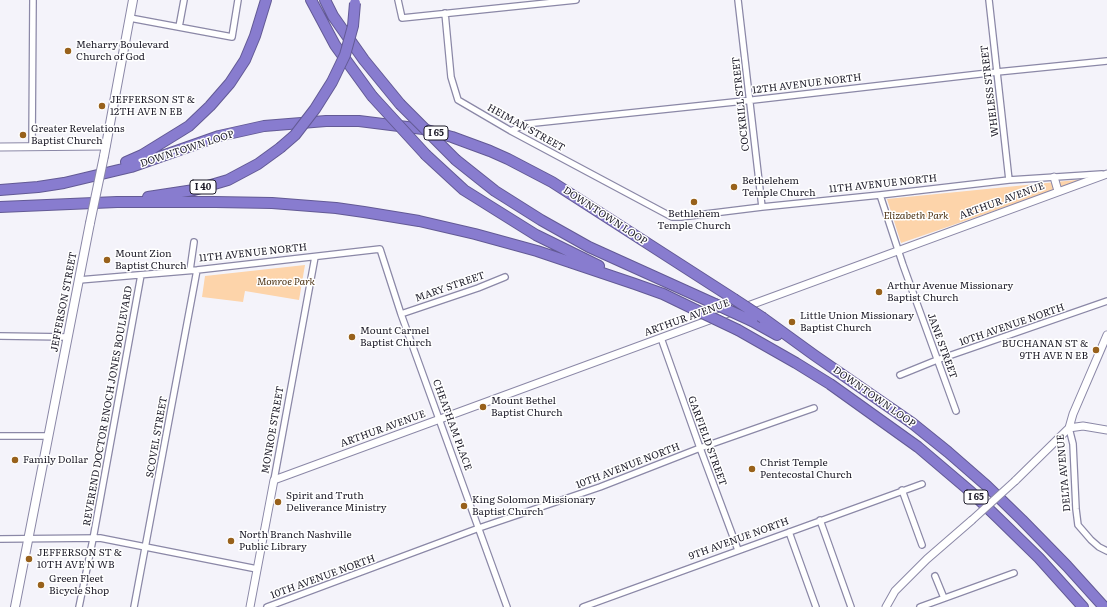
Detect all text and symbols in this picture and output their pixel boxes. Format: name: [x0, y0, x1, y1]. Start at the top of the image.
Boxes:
place label: Meharry Boulevard Church of God: [76, 39, 169, 62]
street label: WHELESS STREET: [978, 44, 1002, 138]
marker: Meharry Boulevard Church of God: [63, 46, 73, 56]
street label: COCKRILL STREET: [730, 56, 752, 152]
street label: 12TH AVENUE NORTH: [752, 71, 862, 97]
place label: JEFFERSON ST & 12TH AVE N EB: [110, 94, 195, 118]
marker: JEFFERSON ST & 12TH AVE N EB: [97, 101, 107, 111]
street label: HEIMAN STREET: [485, 102, 567, 154]
place label: Greater Revelations Baptist Church: [31, 123, 125, 146]
road number: I 65: [424, 126, 448, 140]
street label: DOWNTOWN LOOP: [139, 128, 235, 170]
marker: Greater Revelations Baptist Church: [18, 130, 28, 140]
street label: 11TH AVENUE NORTH: [828, 172, 938, 196]
place label: Bethelehem Temple Church: [742, 175, 816, 198]
road number: I 40: [190, 180, 216, 194]
street label: ARTHUR AVENUE: [958, 180, 1046, 222]
marker: Bethelehem Temple Church: [729, 182, 739, 192]
street label: DOWNTOWN LOOP: [561, 184, 649, 248]
marker: Bethlehem Temple Church: [689, 197, 699, 207]
place label: Bethlehem Temple Church: [657, 208, 731, 232]
park label: Elizabeth Park: [883, 210, 949, 222]
street label: 11TH AVENUE NORTH: [198, 241, 308, 265]
place label: Mount Zion Baptist Church: [115, 248, 187, 272]
street label: JEFFERSON STREET: [48, 251, 80, 353]
marker: Mount Zion Baptist Church: [102, 255, 112, 265]
street label: MARY STREET: [414, 269, 486, 305]
park label: Monroe Park: [257, 276, 315, 288]
place label: Arthur Avenue Missionary Baptist Church: [887, 280, 1013, 304]
street label: REVEREND DOCTOR ENOCH JONES BOULEVARD: [81, 285, 135, 527]
marker: Arthur Avenue Missionary Baptist Church: [874, 287, 884, 297]
street label: ARTHUR AVENUE: [643, 297, 731, 339]
street label: 10TH AVENUE NORTH: [958, 301, 1066, 349]
place label: Little Union Missionary Baptist Church: [800, 310, 914, 334]
street label: JANE STREET: [925, 311, 959, 381]
marker: Little Union Missionary Baptist Church: [787, 317, 797, 327]
place label: Mount Carmel Baptist Church: [360, 325, 432, 348]
marker: Mount Carmel Baptist Church: [347, 332, 357, 342]
place label: BUCHANAN ST & 9TH AVE N EB: [1002, 338, 1088, 362]
marker: BUCHANAN ST & 9TH AVE N EB: [1091, 345, 1101, 355]
street label: DOWNTOWN LOOP: [831, 364, 917, 430]
street label: CHEATHAM PLACE: [430, 378, 474, 472]
street label: MONROE STREET: [259, 385, 287, 475]
street label: GARFIELD STREET: [685, 394, 729, 488]
street label: SCOVEL STREET: [144, 395, 170, 479]
place label: Mount Bethel Baptist Church: [491, 395, 563, 418]
marker: Mount Bethel Baptist Church: [478, 402, 488, 412]
street label: ARTHUR AVENUE: [339, 408, 427, 450]
street label: DELTA AVENUE: [1055, 434, 1073, 512]
street label: 10TH AVENUE NORTH: [574, 441, 682, 491]
place label: Family Dollar: [23, 454, 88, 466]
marker: Family Dollar: [10, 455, 20, 465]
place label: Christ Temple Pentecostal Church: [760, 457, 852, 480]
marker: Christ Temple Pentecostal Church: [747, 464, 757, 474]
place label: Spirit and Truth Deliverance Ministry: [286, 490, 386, 514]
road number: I 65: [964, 490, 988, 504]
place label: King Solomon Missionary Baptist Church: [472, 494, 596, 518]
marker: Spirit and Truth Deliverance Ministry: [273, 497, 283, 507]
marker: King Solomon Missionary Baptist Church: [459, 501, 469, 511]
street label: 9TH AVENUE NORTH: [687, 515, 791, 563]
place label: North Branch Nashville Public Library: [239, 529, 352, 552]
marker: North Branch Nashville Public Library: [226, 536, 236, 546]
place label: JEFFERSON ST & 10TH AVE N WB: [37, 547, 122, 570]
street label: 10TH AVENUE NORTH: [269, 552, 377, 602]
marker: JEFFERSON ST & 10TH AVE N WB: [24, 554, 34, 564]
place label: Green Fleet Bicycle Shop: [49, 573, 109, 596]
marker: Green Fleet Bicycle Shop: [36, 580, 46, 590]

